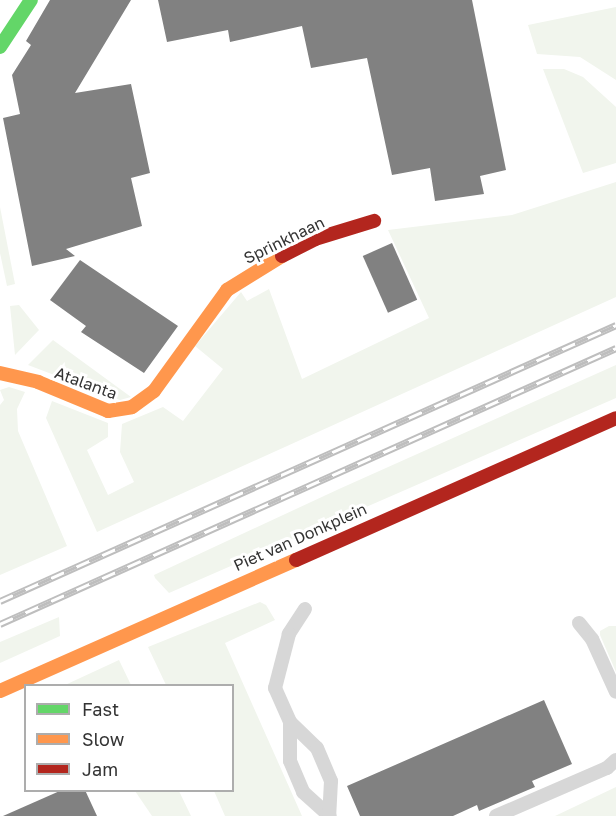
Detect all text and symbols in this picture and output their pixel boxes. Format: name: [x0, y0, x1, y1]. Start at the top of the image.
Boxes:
street label: Sprinkhaan: [241, 212, 327, 268]
street label: Atalanta: [52, 363, 120, 403]
street label: Piet van Donkplein: [230, 499, 370, 575]
legend: [24, 684, 234, 792]
text: Fast: [82, 698, 119, 720]
text: Slow: [82, 728, 124, 750]
text: Jam: [82, 758, 118, 780]

